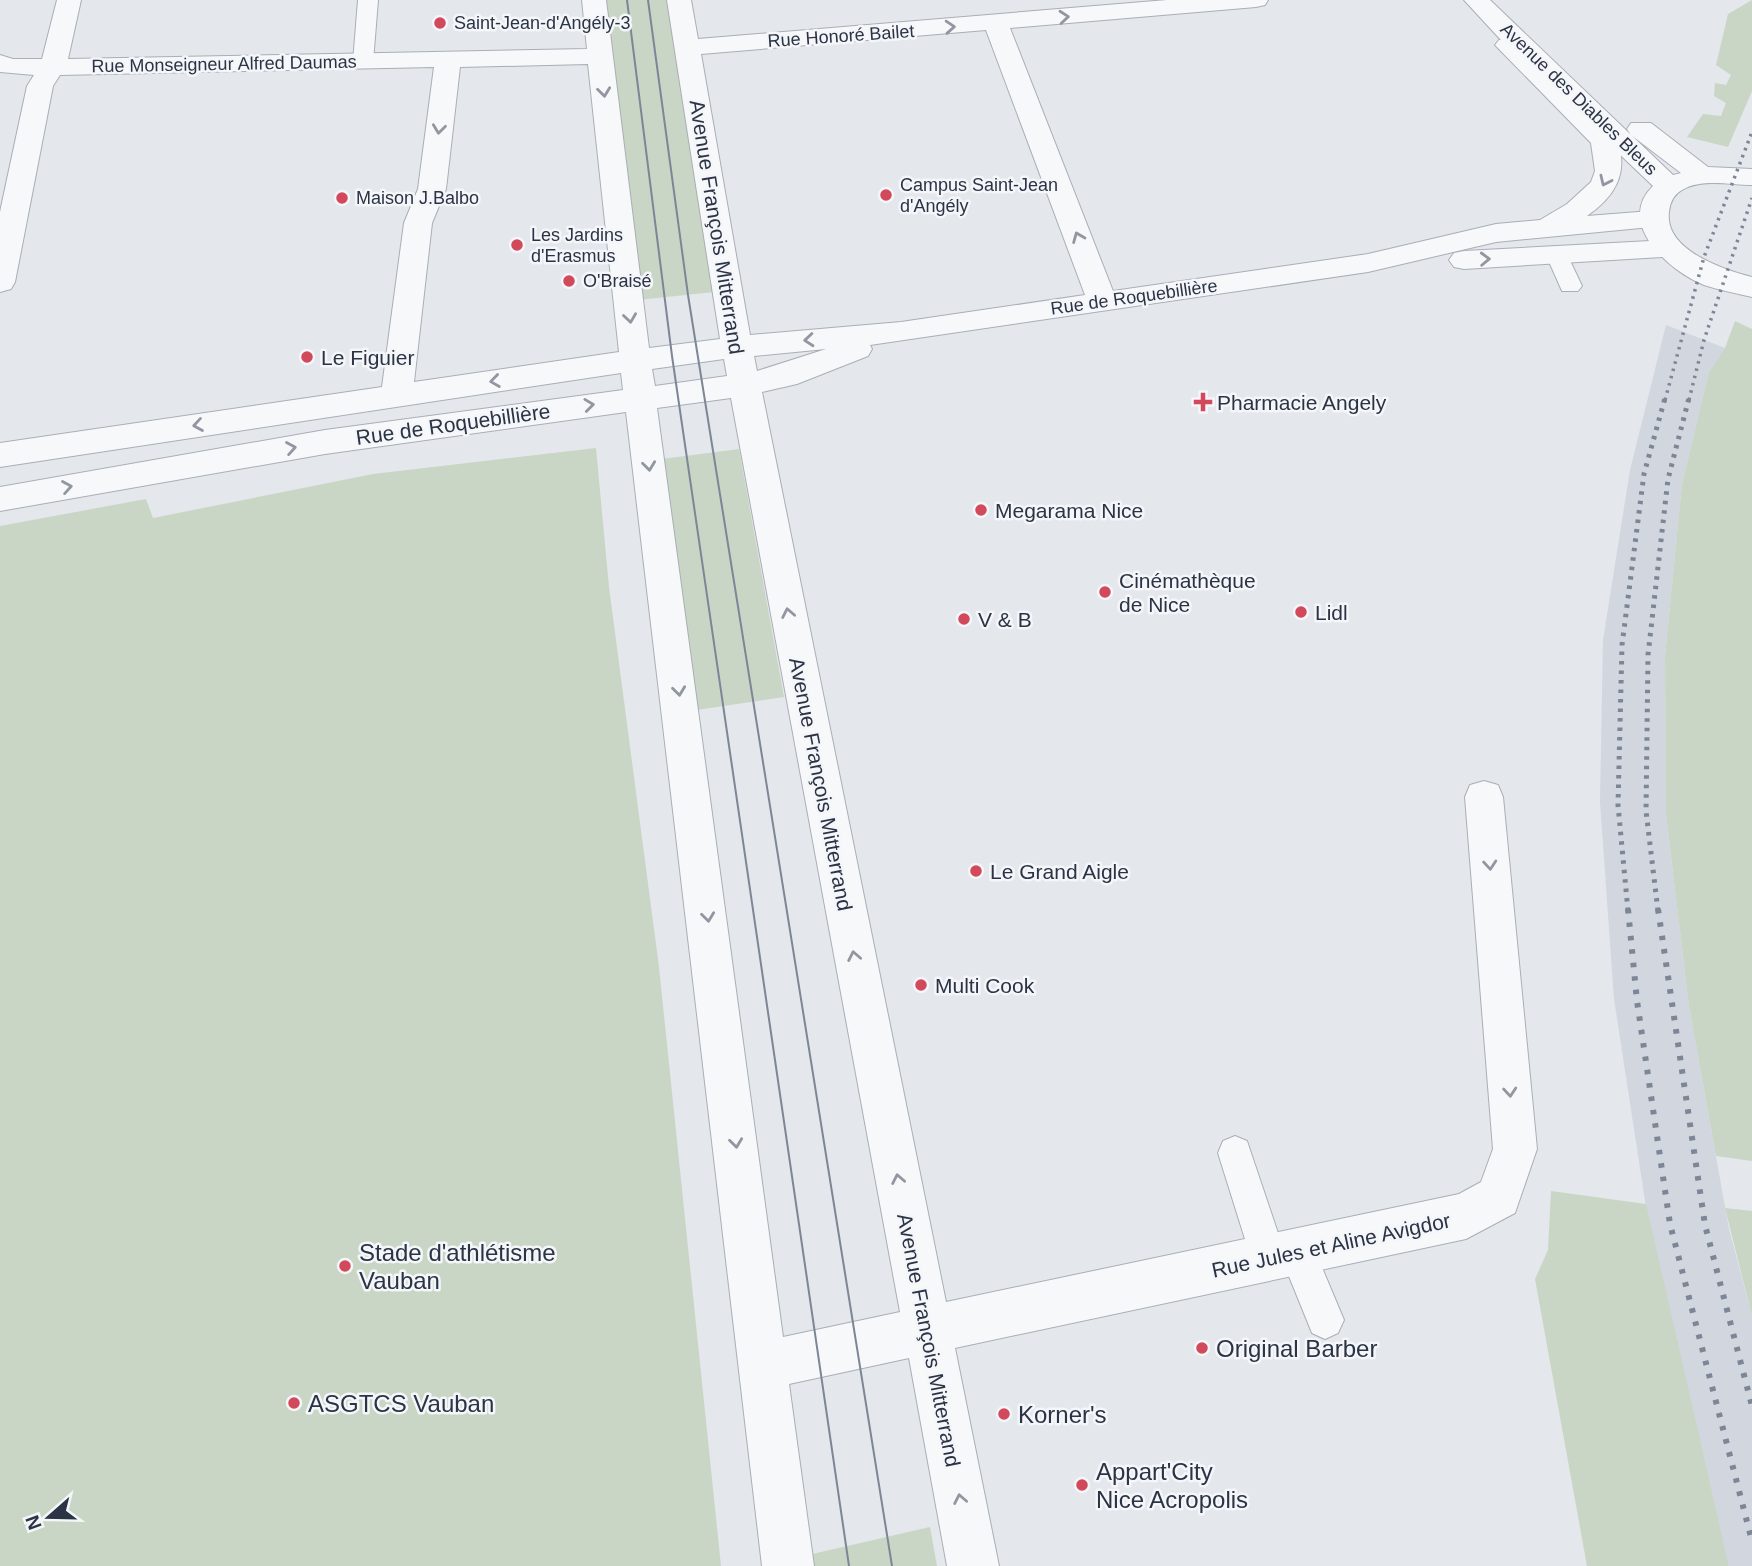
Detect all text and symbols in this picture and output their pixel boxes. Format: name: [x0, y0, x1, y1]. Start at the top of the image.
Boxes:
one-way arrow: [1058, 10, 1069, 25]
place label: Saint-Jean-d'Angély-3: [454, 13, 631, 33]
marker: Saint-Jean-d'Angély-3: [432, 15, 448, 31]
street label: Avenue des Diables Bleus: [1497, 19, 1661, 179]
one-way arrow: [945, 20, 956, 35]
street label: Rue Honoré Bailet: [767, 21, 915, 51]
street label: Rue Monseigneur Alfred Daumas: [91, 52, 357, 76]
one-way arrow: [596, 86, 611, 98]
street label: Avenue François Mitterrand: [685, 98, 749, 356]
one-way arrow: [432, 123, 447, 135]
one-way arrow: [1600, 173, 1614, 186]
place label: Campus Saint-Jean d'Angély: [900, 175, 1058, 216]
marker: Campus Saint-Jean d'Angély: [878, 187, 894, 203]
place label: Maison J.Balbo: [356, 188, 479, 208]
marker: Maison J.Balbo: [334, 190, 350, 206]
place label: Les Jardins d'Erasmus: [531, 225, 623, 266]
one-way arrow: [1073, 232, 1087, 244]
marker: Les Jardins d'Erasmus: [509, 237, 525, 253]
one-way arrow: [1480, 252, 1491, 267]
place label: O'Braisé: [583, 271, 651, 291]
marker: O'Braisé: [561, 273, 577, 289]
street label: Rue de Roquebillière: [1049, 275, 1219, 319]
one-way arrow: [622, 312, 637, 324]
one-way arrow: [803, 332, 814, 347]
place label: Le Figuier: [321, 346, 414, 369]
marker: Le Figuier: [299, 349, 315, 365]
one-way arrow: [490, 373, 501, 388]
place label: Pharmacie Angely: [1217, 391, 1387, 414]
marker: Pharmacie Angely: [1195, 394, 1211, 410]
one-way arrow: [583, 398, 595, 413]
street label: Rue de Roquebillière: [354, 399, 552, 449]
one-way arrow: [192, 417, 204, 432]
one-way arrow: [285, 441, 297, 456]
one-way arrow: [642, 460, 657, 472]
one-way arrow: [61, 480, 73, 495]
place label: Megarama Nice: [995, 499, 1143, 522]
marker: Megarama Nice: [973, 502, 989, 518]
place label: Cinémathèque de Nice: [1119, 569, 1256, 616]
marker: Cinémathèque de Nice: [1097, 584, 1113, 600]
place label: Lidl: [1315, 601, 1348, 624]
marker: Lidl: [1293, 604, 1309, 620]
one-way arrow: [781, 607, 796, 619]
place label: V & B: [978, 608, 1032, 631]
marker: V & B: [956, 611, 972, 627]
street label: Avenue François Mitterrand: [785, 655, 857, 913]
one-way arrow: [671, 686, 686, 697]
place label: Le Grand Aigle: [990, 860, 1129, 883]
one-way arrow: [1482, 860, 1497, 871]
marker: Le Grand Aigle: [968, 863, 984, 879]
one-way arrow: [700, 911, 715, 923]
one-way arrow: [848, 950, 863, 962]
place label: Multi Cook: [935, 974, 1035, 997]
marker: Multi Cook: [913, 977, 929, 993]
one-way arrow: [1502, 1087, 1517, 1098]
one-way arrow: [729, 1137, 744, 1149]
one-way arrow: [891, 1173, 906, 1185]
street label: Rue Jules et Aline Avigdor: [1209, 1208, 1453, 1282]
street label: Avenue François Mitterrand: [893, 1211, 965, 1469]
place label: Stade d'athlétisme Vauban: [359, 1239, 556, 1294]
marker: Stade d'athlétisme Vauban: [337, 1258, 353, 1274]
place label: Original Barber: [1216, 1335, 1377, 1362]
marker: Original Barber: [1194, 1340, 1210, 1356]
place label: ASGTCS Vauban: [308, 1390, 494, 1417]
marker: ASGTCS Vauban: [286, 1395, 302, 1411]
place label: Korner's: [1018, 1401, 1107, 1428]
marker: Korner's: [996, 1406, 1012, 1422]
place label: Appart'City Nice Acropolis: [1096, 1458, 1248, 1513]
marker: Appart'City Nice Acropolis: [1074, 1477, 1090, 1493]
north arrow: [14, 1482, 84, 1552]
one-way arrow: [954, 1493, 969, 1505]
text: N: [21, 1513, 46, 1533]

